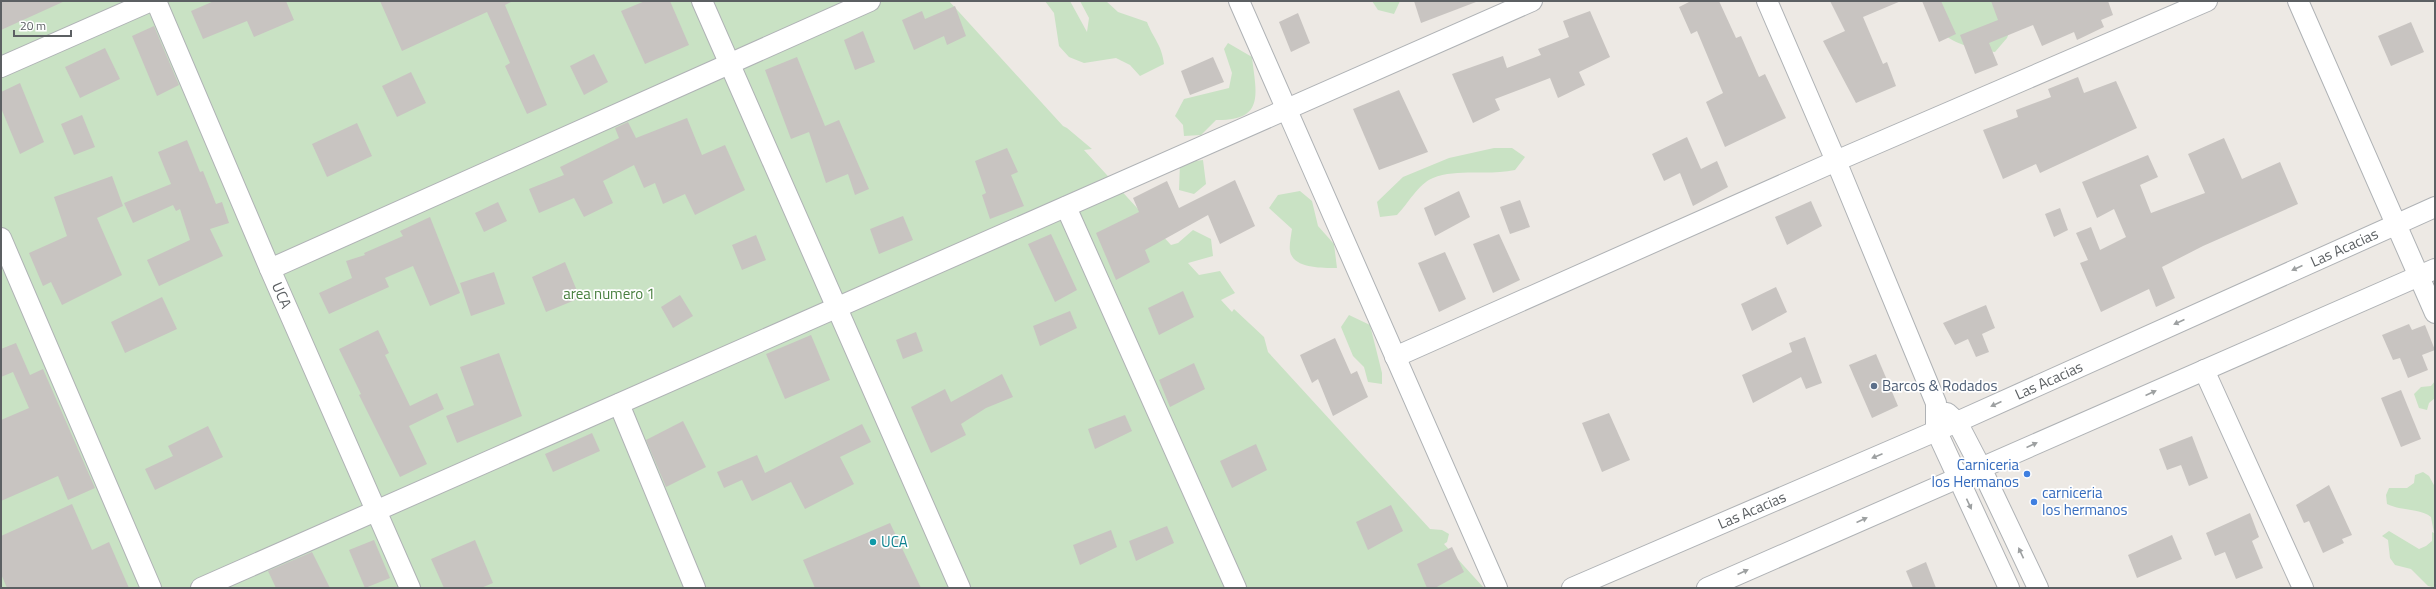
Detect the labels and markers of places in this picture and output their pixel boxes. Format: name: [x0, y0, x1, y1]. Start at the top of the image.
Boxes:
place label: Barcos & Rodados: [1882, 374, 1997, 397]
marker: Barcos & Rodados: [1869, 381, 1879, 391]
place label: Carniceria los Hermanos: [1932, 453, 2019, 493]
marker: Carniceria los Hermanos: [2022, 469, 2032, 479]
place label: carniceria los hermanos: [2042, 481, 2128, 521]
marker: carniceria los hermanos: [2029, 497, 2039, 507]
place label: UCA: [881, 530, 908, 553]
marker: UCA: [868, 537, 878, 547]

